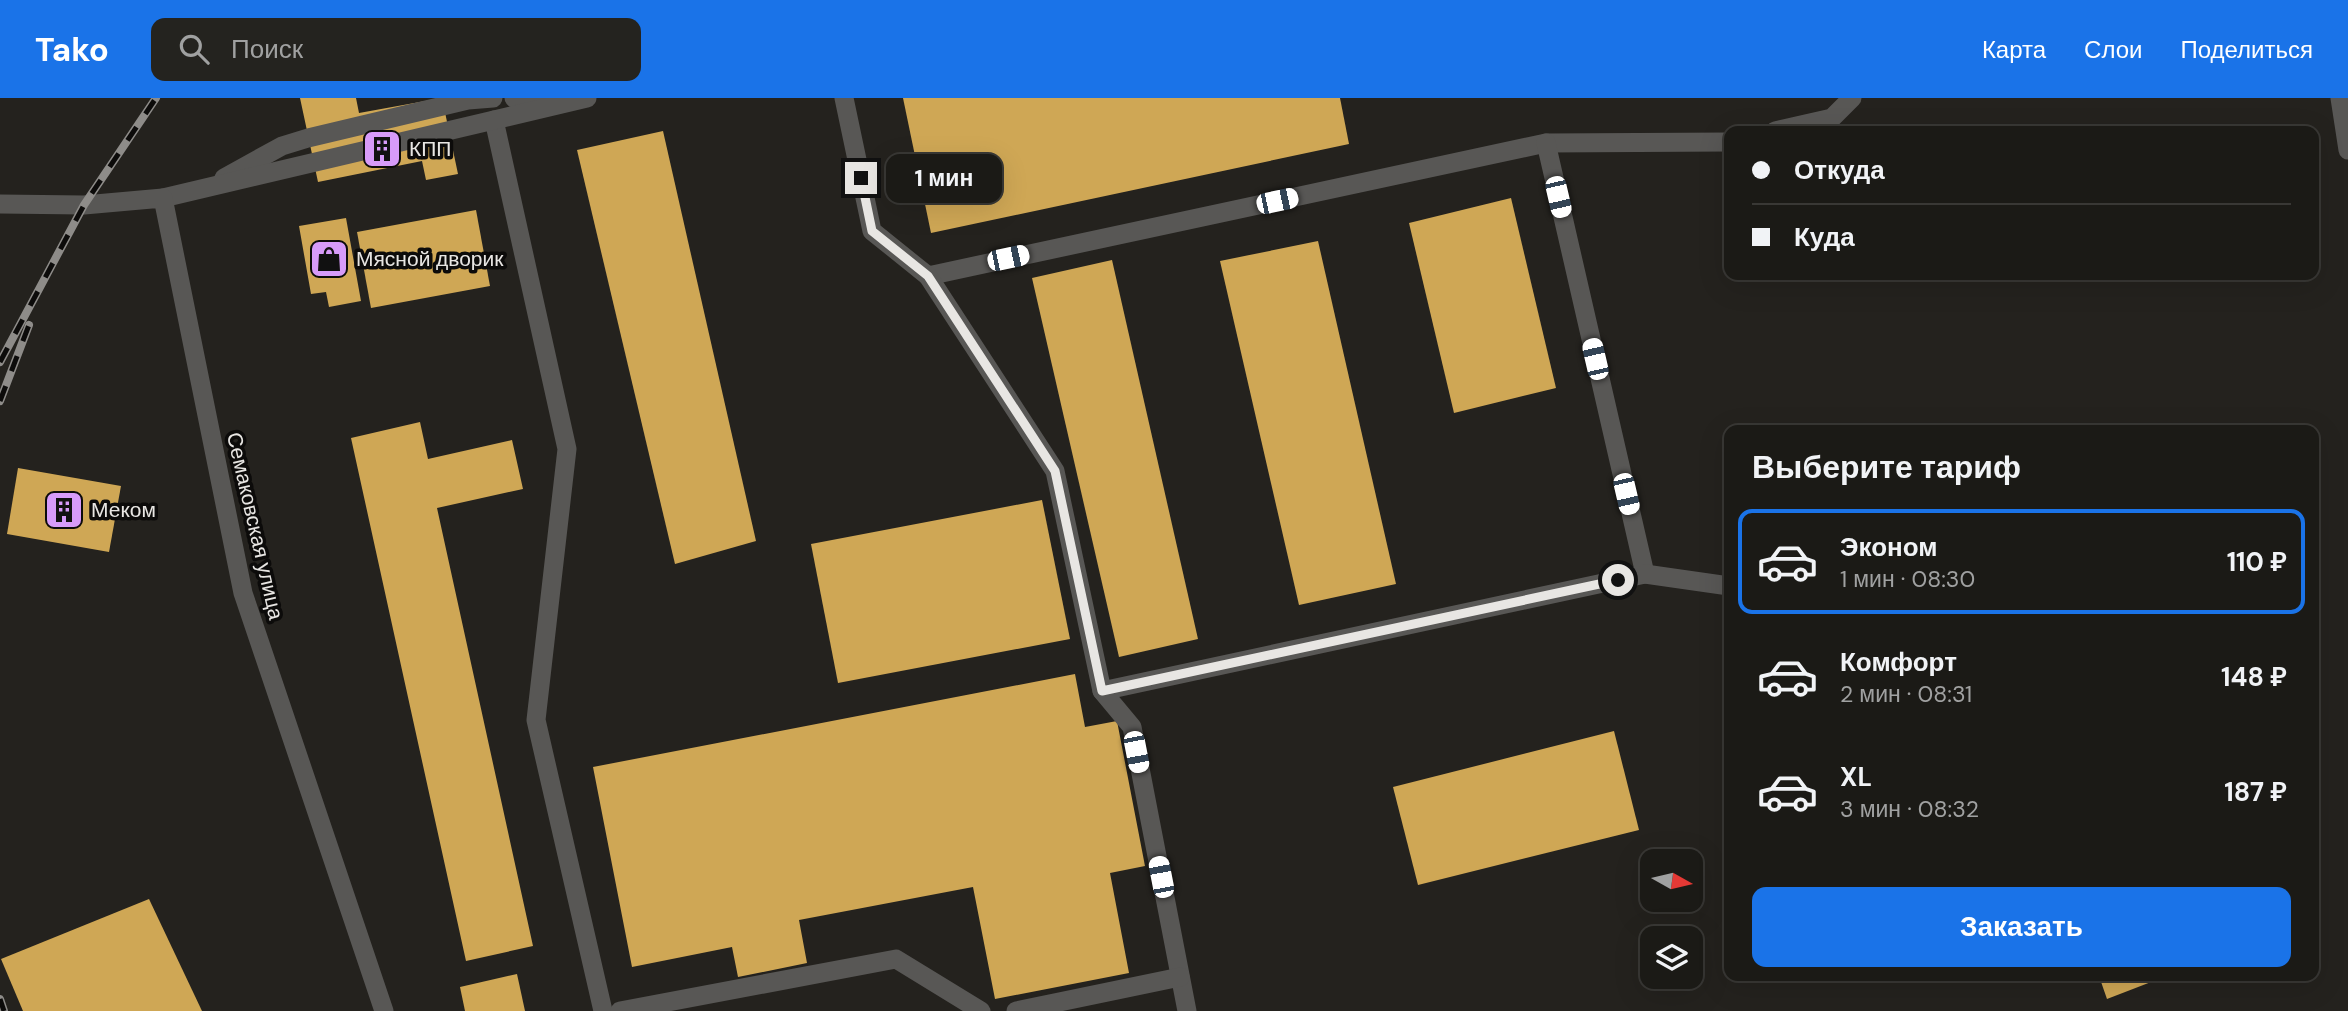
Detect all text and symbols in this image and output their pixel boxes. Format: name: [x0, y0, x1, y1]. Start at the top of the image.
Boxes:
search box: [151, 18, 641, 81]
text: Tako: [35, 28, 109, 71]
icon: search: [175, 30, 213, 68]
text: Поиск: [231, 32, 303, 66]
text: Карта: [1982, 34, 2046, 65]
text: Слои: [2084, 34, 2142, 65]
text: Поделиться: [2180, 34, 2313, 65]
building icon: КПП: [361, 128, 403, 170]
place label: КПП: [409, 135, 451, 163]
text: Откуда: [1794, 153, 1885, 187]
callout: 1 мин: [886, 154, 1001, 202]
route end: [845, 162, 877, 194]
text: 1 мин: [915, 163, 973, 193]
car: [1544, 174, 1573, 220]
car: [1255, 186, 1300, 216]
text: Куда: [1794, 220, 1855, 254]
shop icon: Мясной дворик: [308, 238, 350, 280]
car: [986, 243, 1031, 273]
place label: Мясной дворик: [356, 245, 504, 273]
car: [1581, 336, 1610, 382]
street label: Семаковская улица: [220, 430, 290, 623]
text: Выберите тариф: [1752, 446, 2021, 488]
car: [1612, 471, 1641, 517]
building icon: Меком: [43, 489, 85, 531]
place label: Меком: [91, 496, 156, 524]
icon: car: [1756, 530, 1819, 593]
text: Эконом: [1840, 530, 1938, 564]
text: 110 ₽: [2227, 545, 2287, 579]
route start: [1602, 564, 1634, 596]
text: 1 мин · 08:30: [1840, 564, 1975, 594]
icon: car: [1756, 645, 1819, 708]
text: Комфорт: [1840, 645, 1957, 679]
text: 148 ₽: [2221, 660, 2287, 694]
text: 2 мин · 08:31: [1840, 679, 1972, 709]
car: [1122, 729, 1151, 775]
icon: car: [1756, 760, 1819, 823]
text: XL: [1840, 760, 1872, 794]
text: 187 ₽: [2224, 775, 2287, 809]
text: 3 мин · 08:32: [1840, 794, 1979, 824]
north arrow: [1640, 849, 1703, 912]
map controls: [1640, 849, 1703, 989]
car: [1147, 854, 1176, 900]
button: Заказать: [1752, 887, 2291, 967]
button: layers: [1640, 926, 1703, 989]

